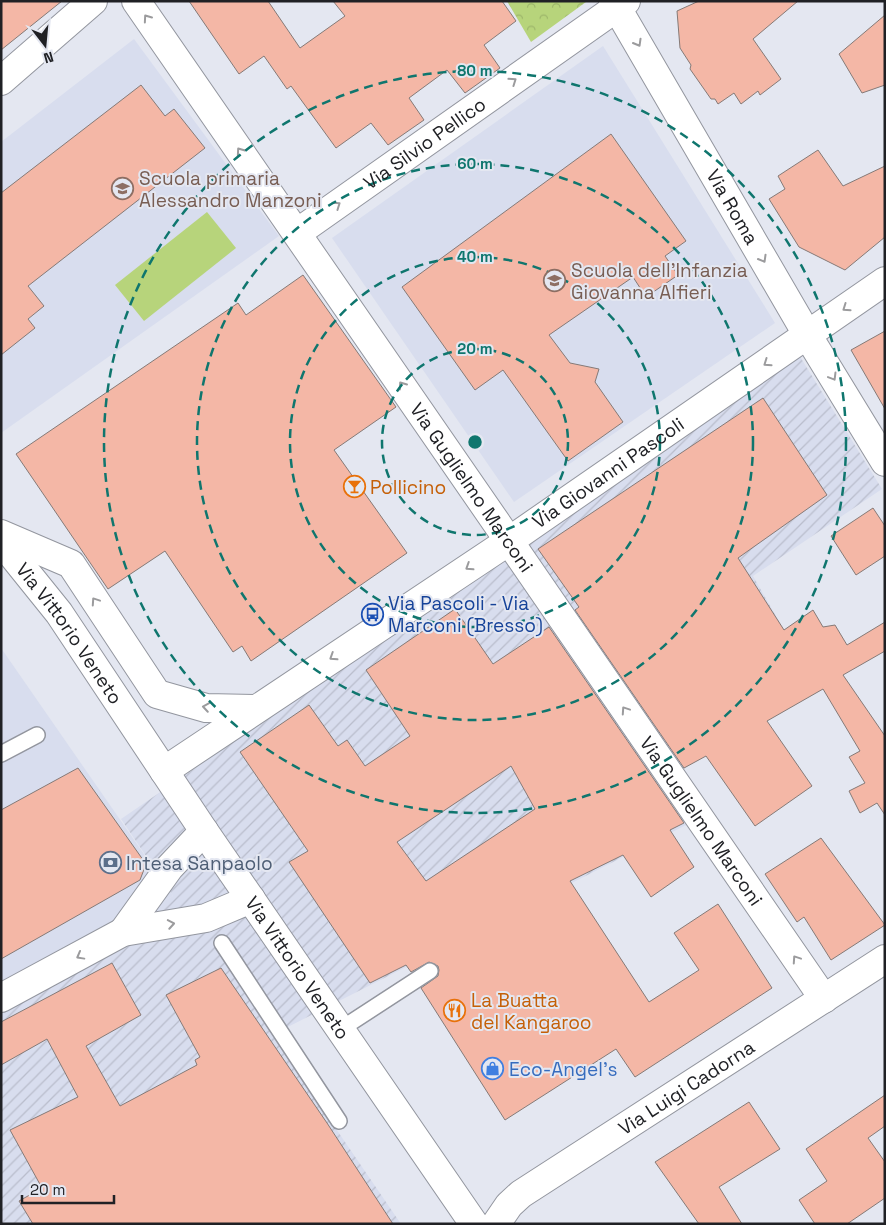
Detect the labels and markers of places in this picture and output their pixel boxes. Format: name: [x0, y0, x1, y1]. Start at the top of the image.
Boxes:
place label: Scuola primaria Alessandro Manzoni: [139, 166, 322, 213]
school or university icon: Scuola primaria Alessandro Manzoni: [111, 177, 135, 201]
place label: Scuola dell'Infanzia Giovanna Alfieri: [571, 258, 748, 305]
school or university icon: Scuola dell'Infanzia Giovanna Alfieri: [543, 269, 567, 293]
centre of rings: [466, 433, 484, 451]
bar icon: Pollicino: [342, 475, 366, 499]
place label: Pollicino: [370, 475, 446, 500]
place label: Via Pascoli - Via Marconi (Bresso): [388, 591, 543, 638]
bus stop icon: Via Pascoli - Via Marconi (Bresso): [360, 602, 384, 626]
bank icon: Intesa Sanpaolo: [98, 851, 122, 875]
place label: Intesa Sanpaolo: [126, 851, 273, 876]
place label: La Buatta del Kangaroo: [471, 988, 592, 1035]
restaurant icon: La Buatta del Kangaroo: [443, 999, 467, 1023]
shop icon: Eco-Angel's: [481, 1057, 505, 1081]
place label: Eco-Angel's: [509, 1057, 618, 1082]

